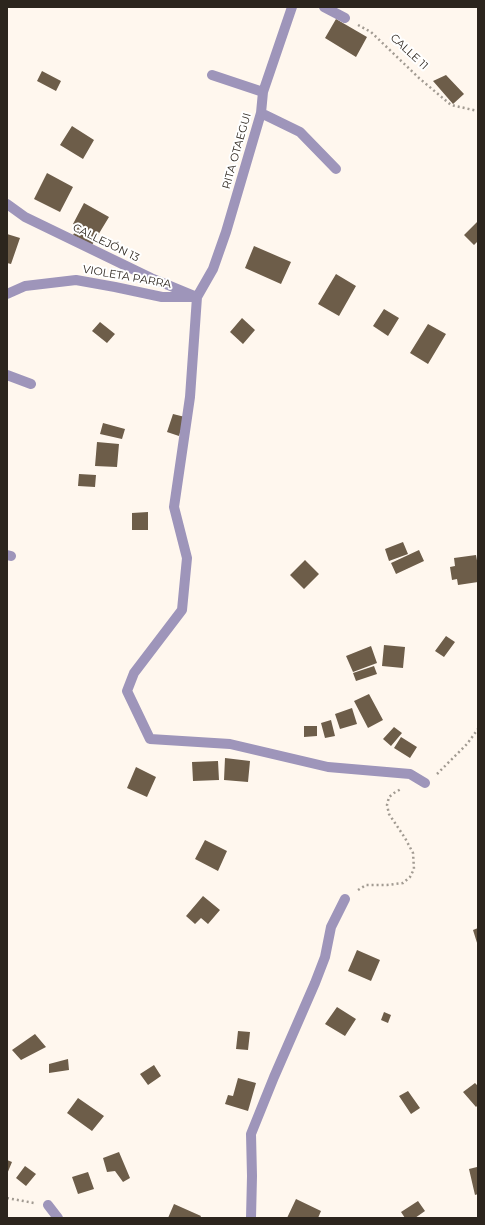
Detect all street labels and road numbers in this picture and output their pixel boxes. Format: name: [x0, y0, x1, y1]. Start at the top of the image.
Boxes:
street label: CALLE 11: [387, 31, 431, 73]
street label: RITA OTAEGUI: [220, 111, 254, 191]
street label: CALLEJÓN 13: [71, 221, 141, 265]
street label: VIOLETA PARRA: [82, 263, 172, 291]

